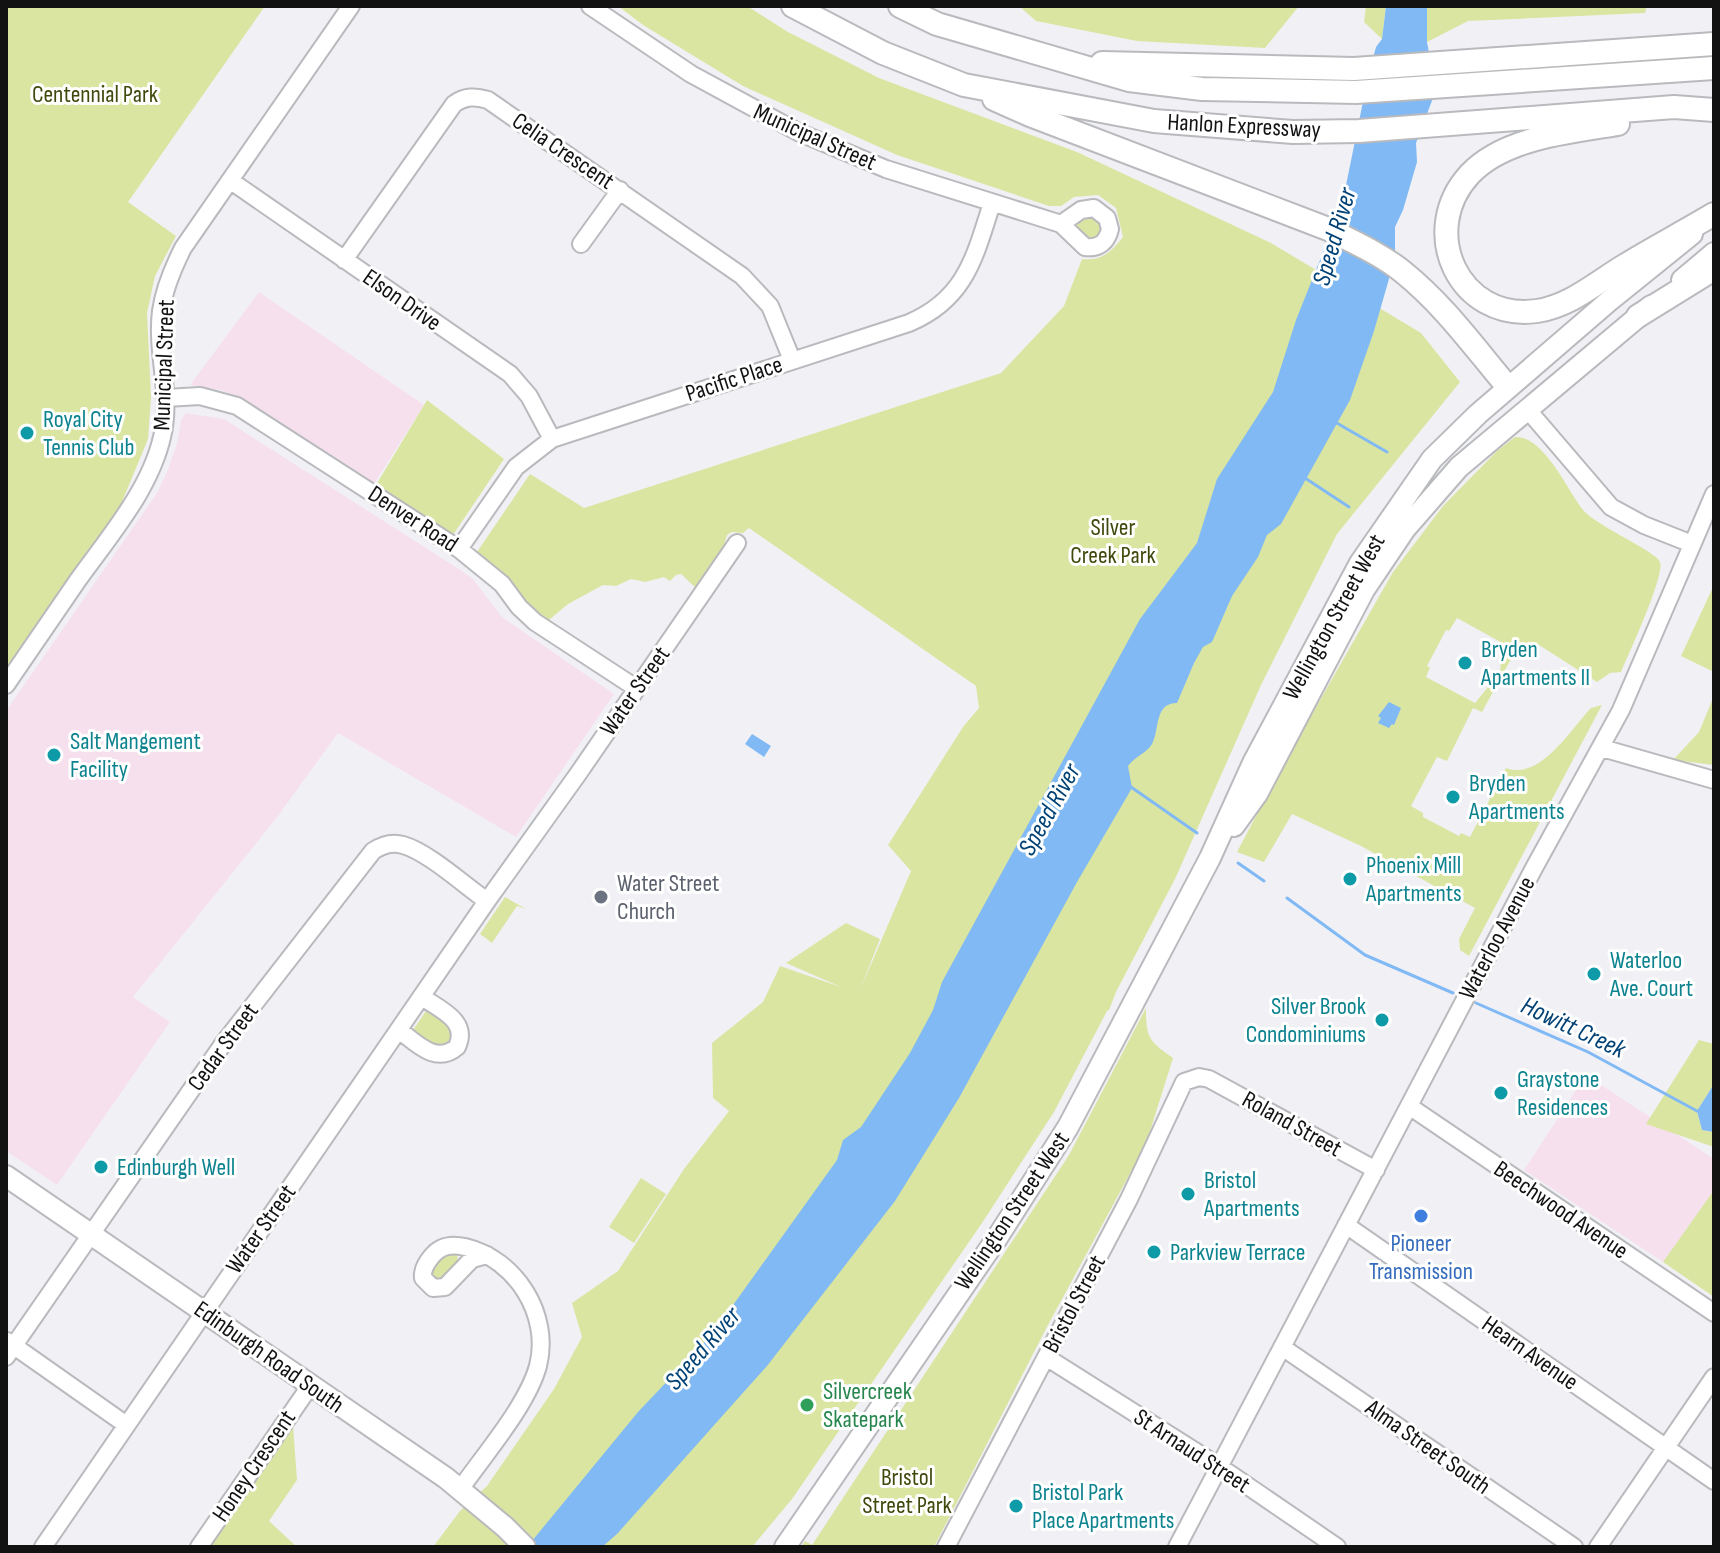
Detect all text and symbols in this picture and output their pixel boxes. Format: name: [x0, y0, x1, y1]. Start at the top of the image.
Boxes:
park label: Centennial Park: [32, 80, 158, 109]
street label: Municipal Street: [749, 97, 881, 177]
street label: Celia Crescent: [506, 106, 620, 196]
street label: Hanlon Expressway: [1167, 107, 1321, 145]
water label: Speed River: [1306, 183, 1364, 289]
street label: Elson Drive: [357, 263, 447, 337]
street label: Municipal Street: [147, 299, 181, 431]
street label: Pacific Place: [682, 350, 786, 408]
place label: Royal City Tennis Club: [43, 405, 134, 462]
marker: Royal City Tennis Club: [18, 424, 36, 442]
street label: Denver Road: [363, 479, 463, 559]
park label: Silver Creek Park: [1070, 513, 1156, 570]
street label: Wellington Street West: [1276, 529, 1392, 705]
place label: Bryden Apartments II: [1480, 635, 1590, 692]
street label: Water Street: [594, 641, 676, 741]
marker: Bryden Apartments II: [1456, 654, 1474, 672]
place label: Salt Mangement Facility: [70, 727, 201, 784]
marker: Salt Mangement Facility: [45, 746, 63, 764]
water label: Speed River: [1012, 757, 1089, 861]
place label: Bryden Apartments: [1468, 769, 1565, 826]
marker: Bryden Apartments: [1444, 788, 1462, 806]
place label: Phoenix Mill Apartments: [1365, 851, 1462, 908]
place label: Water Street Church: [617, 869, 719, 926]
marker: Phoenix Mill Apartments: [1341, 870, 1359, 888]
street label: Waterloo Avenue: [1453, 872, 1541, 1004]
marker: Water Street Church: [592, 888, 610, 906]
place label: Waterloo Ave. Court: [1609, 946, 1693, 1003]
marker: Waterloo Ave. Court: [1585, 965, 1603, 983]
water label: Howitt Creek: [1516, 990, 1631, 1066]
place label: Silver Brook Condominiums: [1246, 992, 1366, 1049]
street label: Cedar Street: [181, 997, 265, 1097]
marker: Silver Brook Condominiums: [1373, 1011, 1391, 1029]
place label: Graystone Residences: [1517, 1065, 1608, 1122]
marker: Graystone Residences: [1492, 1084, 1510, 1102]
street label: Roland Street: [1237, 1085, 1347, 1163]
street label: Wellington Street West: [948, 1126, 1076, 1296]
place label: Edinburgh Well: [117, 1153, 235, 1182]
street label: Beechwood Avenue: [1488, 1154, 1634, 1266]
marker: Edinburgh Well: [92, 1158, 110, 1176]
place label: Bristol Apartments: [1203, 1166, 1300, 1223]
street label: Water Street: [220, 1179, 302, 1279]
marker: Bristol Apartments: [1179, 1185, 1197, 1203]
marker: Pioneer Transmission: [1412, 1207, 1430, 1225]
place label: Pioneer Transmission: [1369, 1229, 1473, 1286]
place label: Parkview Terrace: [1170, 1238, 1305, 1267]
marker: Parkview Terrace: [1145, 1243, 1163, 1261]
street label: Bristol Street: [1036, 1250, 1112, 1358]
street label: Edinburgh Road South: [189, 1295, 349, 1419]
water label: Speed River: [659, 1300, 749, 1397]
street label: Hearn Avenue: [1476, 1309, 1584, 1397]
place label: Silvercreek Skatepark: [823, 1377, 912, 1434]
street label: Alma Street South: [1359, 1393, 1496, 1501]
marker: Silvercreek Skatepark: [798, 1396, 816, 1414]
street label: St Arnaud Street: [1128, 1403, 1256, 1499]
street label: Honey Crescent: [206, 1405, 302, 1527]
park label: Bristol Street Park: [862, 1463, 952, 1520]
place label: Bristol Park Place Apartments: [1032, 1478, 1174, 1535]
marker: Bristol Park Place Apartments: [1007, 1497, 1025, 1515]

